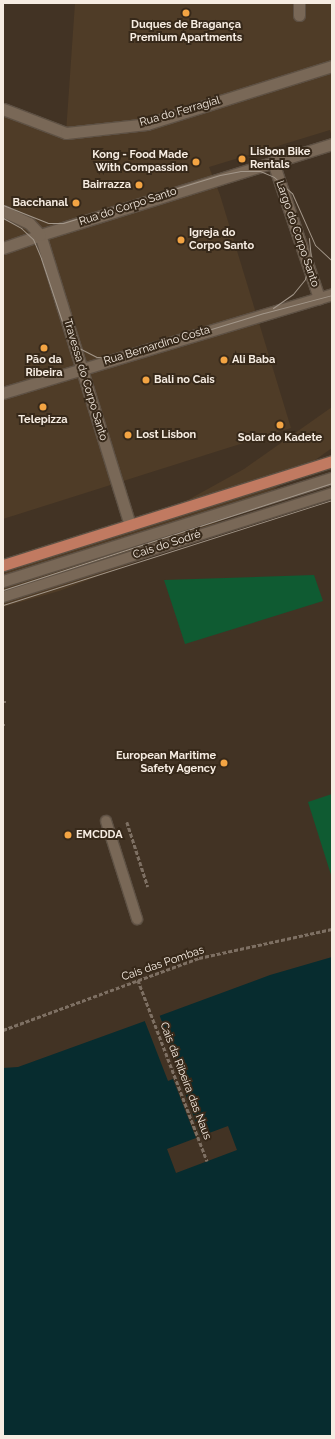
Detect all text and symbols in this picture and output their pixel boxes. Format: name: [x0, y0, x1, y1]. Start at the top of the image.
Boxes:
marker: Duques de Bragança Premium Apartments: [181, 8, 191, 18]
place label: Duques de Bragança Premium Apartments: [130, 19, 242, 45]
street label: Rua do Ferragial: [138, 94, 222, 130]
place label: Lisbon Bike Rentals: [250, 146, 310, 172]
place label: Kong - Food Made With Compassion: [92, 149, 188, 175]
marker: Lisbon Bike Rentals: [237, 154, 247, 164]
marker: Kong - Food Made With Compassion: [191, 157, 201, 167]
place label: Bairrazza: [82, 178, 131, 192]
street label: Largo do Corpo Santo: [273, 179, 321, 289]
marker: Bairrazza: [134, 180, 144, 190]
street label: Rua do Corpo Santo: [78, 185, 178, 229]
place label: Bacchanal: [12, 196, 68, 210]
marker: Bacchanal: [71, 198, 81, 208]
place label: Igreja do Corpo Santo: [189, 227, 254, 253]
marker: Igreja do Corpo Santo: [176, 235, 186, 245]
street label: Travessa do Corpo Santo: [60, 318, 110, 442]
street label: Rua Bernardino Costa: [102, 324, 212, 368]
marker: Pão da Ribeira: [39, 343, 49, 353]
place label: Ali Baba: [232, 353, 275, 367]
place label: Pão da Ribeira: [26, 354, 62, 380]
marker: Ali Baba: [219, 355, 229, 365]
place label: Bali no Cais: [154, 373, 215, 387]
marker: Bali no Cais: [141, 375, 151, 385]
marker: Telepizza: [38, 402, 48, 412]
place label: Telepizza: [18, 413, 68, 427]
marker: Solar do Kadete: [275, 420, 285, 430]
place label: Lost Lisbon: [136, 428, 196, 442]
marker: Lost Lisbon: [123, 430, 133, 440]
place label: Solar do Kadete: [238, 431, 322, 445]
street label: Cais do Sodré: [131, 528, 203, 562]
place label: European Maritime Safety Agency: [116, 750, 216, 776]
marker: European Maritime Safety Agency: [219, 758, 229, 768]
place label: EMCDDA: [76, 828, 123, 842]
marker: EMCDDA: [63, 830, 73, 840]
street label: Cais das Pombas: [120, 944, 206, 984]
street label: Cais da Ribeira das Naus: [156, 1020, 214, 1142]

